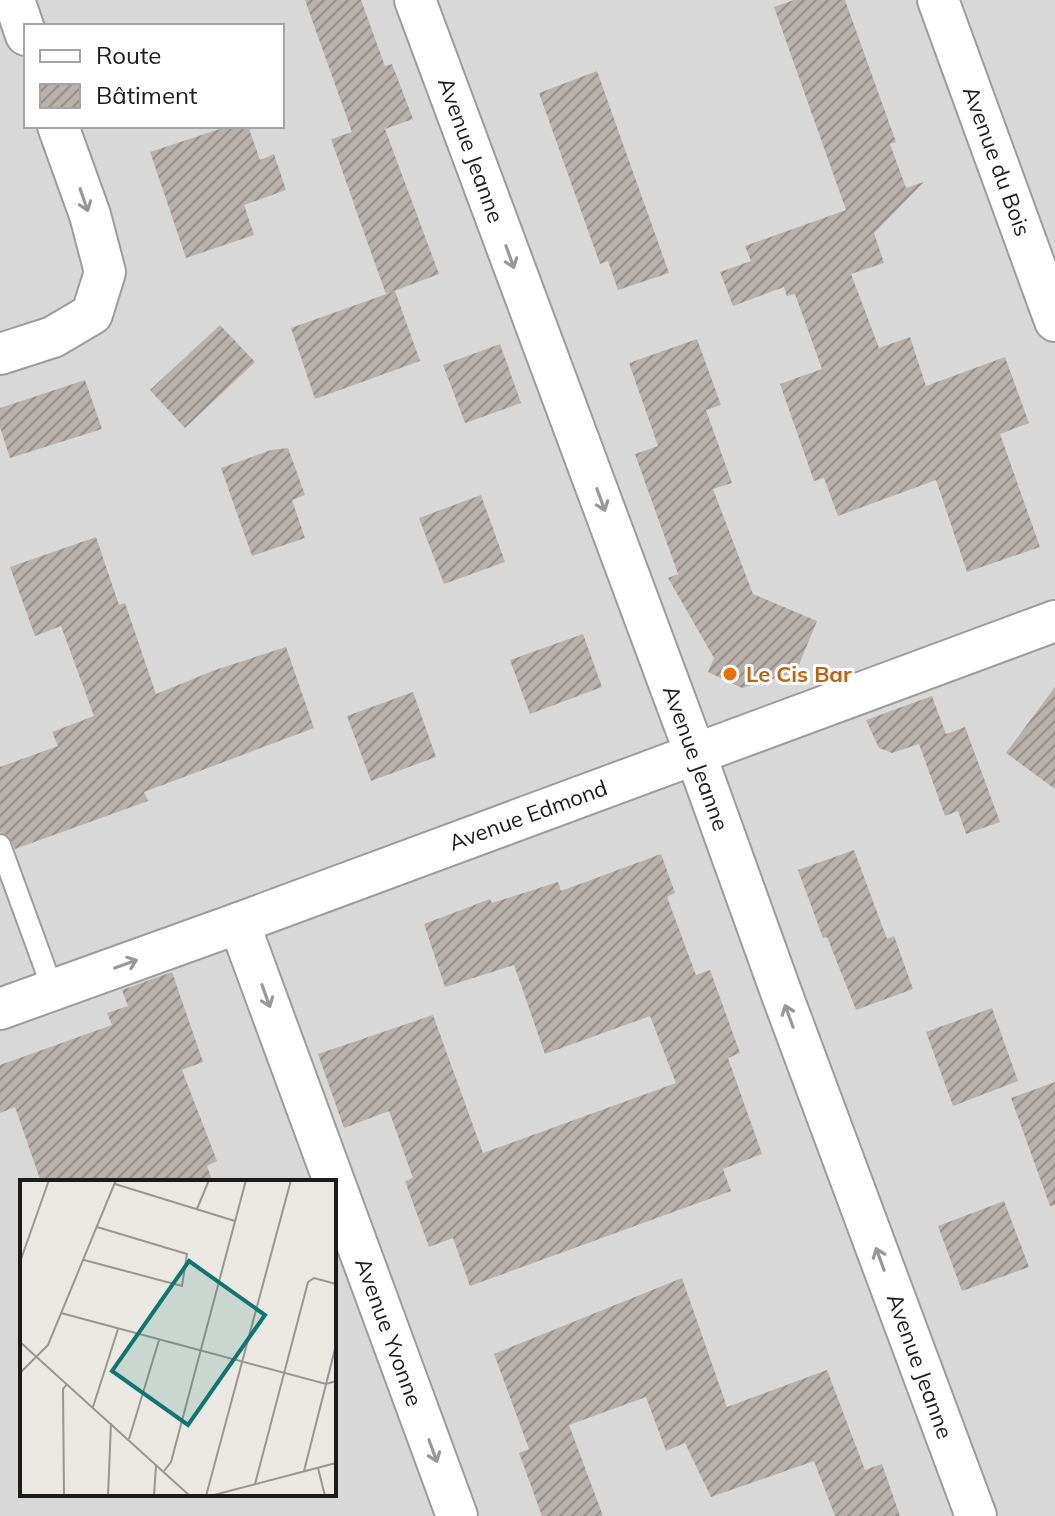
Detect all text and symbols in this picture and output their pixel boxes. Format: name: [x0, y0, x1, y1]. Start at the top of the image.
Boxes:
legend: [24, 24, 284, 128]
text: Route: [96, 40, 161, 70]
street label: Avenue Jeanne: [432, 74, 510, 226]
text: Bâtiment: [96, 80, 197, 110]
street label: Avenue du Bois: [957, 82, 1037, 240]
one-way arrow: [78, 187, 93, 212]
one-way arrow: [504, 244, 519, 269]
one-way arrow: [595, 488, 609, 512]
place label: Le Cis Bar: [746, 660, 852, 688]
marker: Le Cis Bar: [721, 665, 739, 683]
street label: Avenue Jeanne: [657, 682, 735, 834]
street label: Avenue Edmond: [445, 773, 611, 857]
one-way arrow: [113, 956, 138, 970]
one-way arrow: [260, 983, 274, 1008]
one-way arrow: [781, 1003, 796, 1028]
inset map: [20, 1180, 336, 1496]
one-way arrow: [872, 1247, 886, 1272]
street label: Avenue Yvonne: [349, 1254, 429, 1410]
street label: Avenue Jeanne: [881, 1290, 959, 1442]
one-way arrow: [427, 1438, 441, 1462]

